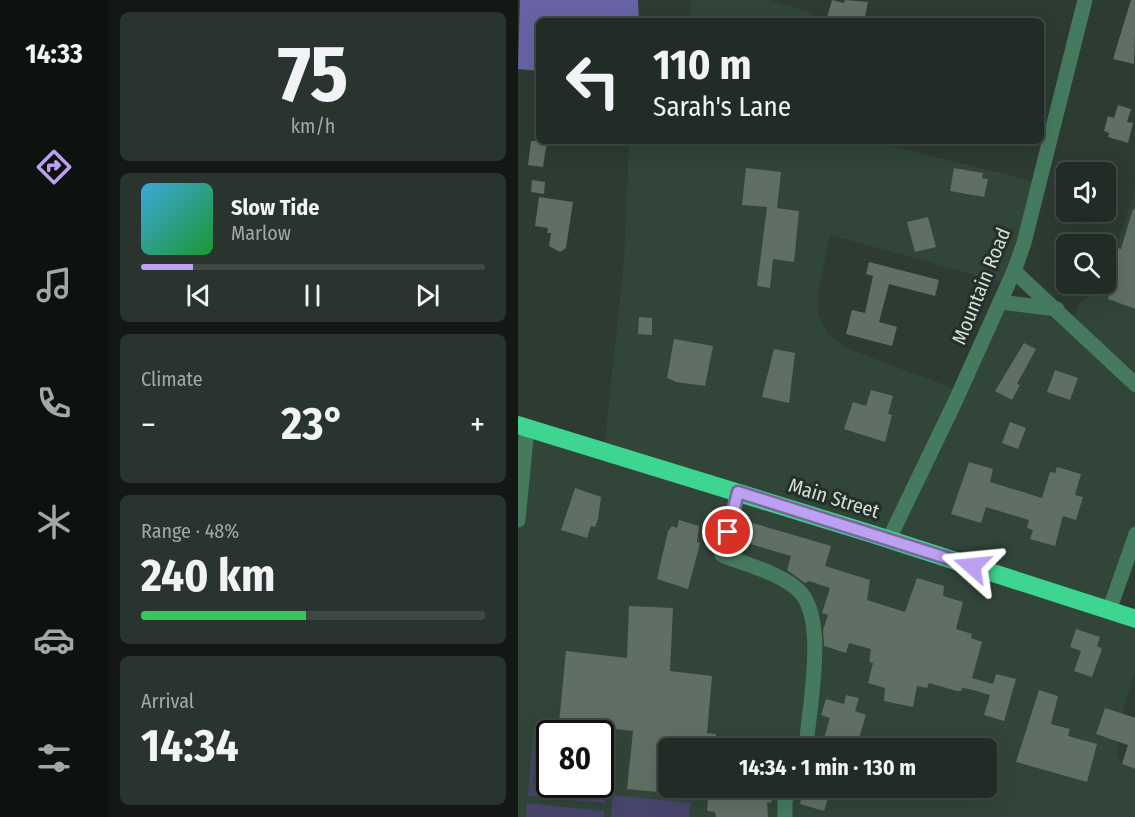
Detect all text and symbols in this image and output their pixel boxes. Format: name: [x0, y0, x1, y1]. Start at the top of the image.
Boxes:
text: 75: [278, 28, 348, 122]
text: 14:33: [25, 38, 83, 70]
text: 110 m: [653, 40, 752, 90]
icon: left: [554, 42, 632, 120]
text: Sarah's Lane: [653, 91, 791, 123]
text: km/h: [291, 114, 335, 138]
icon: directions: [33, 146, 75, 188]
map controls: [1056, 162, 1116, 294]
button: sound: [1056, 162, 1116, 222]
text: Slow Tide: [231, 194, 319, 221]
text: Marlow: [231, 221, 291, 245]
street label: Mountain Road: [947, 224, 1015, 348]
button: search: [1056, 234, 1116, 294]
icon: music: [33, 264, 75, 306]
icon: previous: [182, 279, 215, 312]
icon: pause: [296, 279, 329, 312]
icon: next: [411, 279, 444, 312]
text: Climate: [141, 367, 203, 391]
icon: phone: [33, 382, 75, 424]
text: 23°: [281, 397, 345, 451]
text: −: [141, 405, 156, 445]
text: +: [470, 405, 485, 445]
street label: Main Street: [786, 473, 883, 523]
icon: climate: [33, 501, 75, 543]
pin: [702, 506, 753, 557]
icon: arrive: [711, 515, 744, 548]
text: Range · 48%: [141, 519, 239, 543]
position arrow: [940, 534, 1004, 598]
text: 240 km: [141, 549, 275, 603]
icon: car: [33, 619, 75, 661]
text: Arrival: [141, 689, 194, 713]
text: 14:34: [141, 719, 239, 773]
speed limit sign: 80: [536, 720, 614, 798]
icon: filters: [33, 737, 75, 779]
text: 14:34 · 1 min · 130 m: [739, 754, 916, 781]

